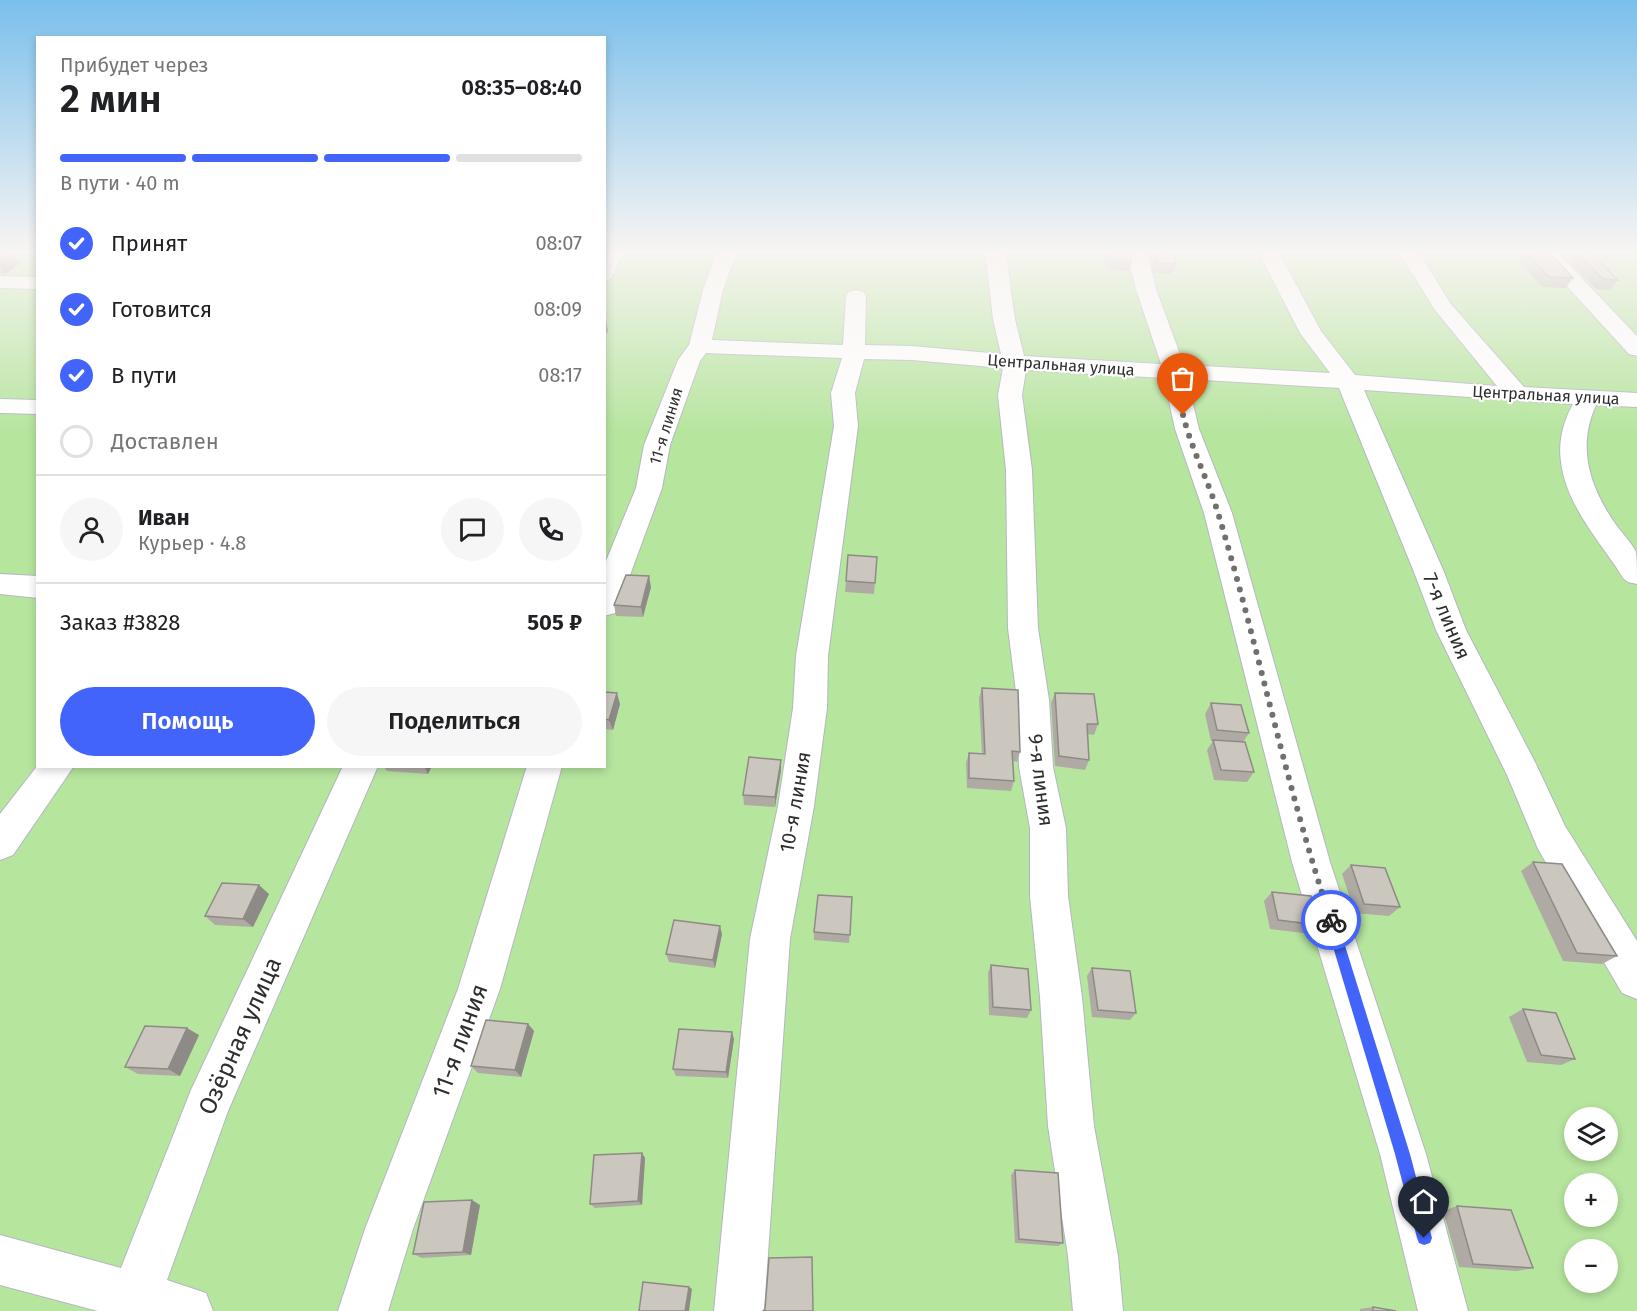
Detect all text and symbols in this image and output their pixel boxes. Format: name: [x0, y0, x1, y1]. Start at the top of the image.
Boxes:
text: Прибудет через: [60, 53, 209, 77]
text: 08:35–08:40: [461, 74, 582, 101]
text: 2 мин: [60, 76, 162, 122]
text: В пути · 40 m: [60, 171, 180, 195]
icon: check: [60, 227, 93, 260]
text: Принят: [111, 230, 187, 257]
text: 08:07: [535, 231, 582, 255]
icon: check: [60, 293, 93, 326]
text: Готовится: [111, 296, 212, 323]
text: 08:09: [534, 297, 582, 321]
street label: Центральная улица: [987, 350, 1135, 380]
pin: [1157, 353, 1208, 415]
icon: check: [60, 359, 93, 392]
text: В пути: [111, 362, 177, 389]
icon: bag: [1166, 362, 1199, 395]
text: 08:17: [538, 363, 582, 387]
street label: Центральная улица: [1472, 382, 1620, 408]
street label: 11-я линия: [645, 385, 687, 467]
text: Доставлен: [111, 428, 219, 455]
button: person: [60, 498, 123, 561]
button: chat: [441, 498, 504, 561]
button: phone: [519, 498, 582, 561]
text: Иван: [138, 504, 190, 531]
text: Курьер · 4.8: [138, 531, 246, 555]
street label: 7-я линия: [1418, 569, 1476, 663]
text: Заказ #3828: [60, 609, 180, 636]
text: 505 ₽: [527, 609, 582, 636]
button: Помощь: [60, 687, 315, 756]
button: Поделиться: [327, 687, 582, 756]
street label: 9-я линия: [1023, 732, 1059, 828]
street label: 10-я линия: [774, 750, 816, 854]
courier: [1301, 890, 1361, 950]
icon: bike: [1315, 904, 1348, 937]
street label: Озёрная улица: [193, 953, 287, 1119]
street label: 11-я линия: [426, 980, 494, 1102]
map controls: [1564, 1107, 1618, 1293]
button: layers: [1564, 1107, 1618, 1161]
button: +: [1564, 1173, 1618, 1227]
pin: [1398, 1176, 1449, 1238]
icon: home: [1407, 1185, 1440, 1218]
button: −: [1564, 1239, 1618, 1293]

